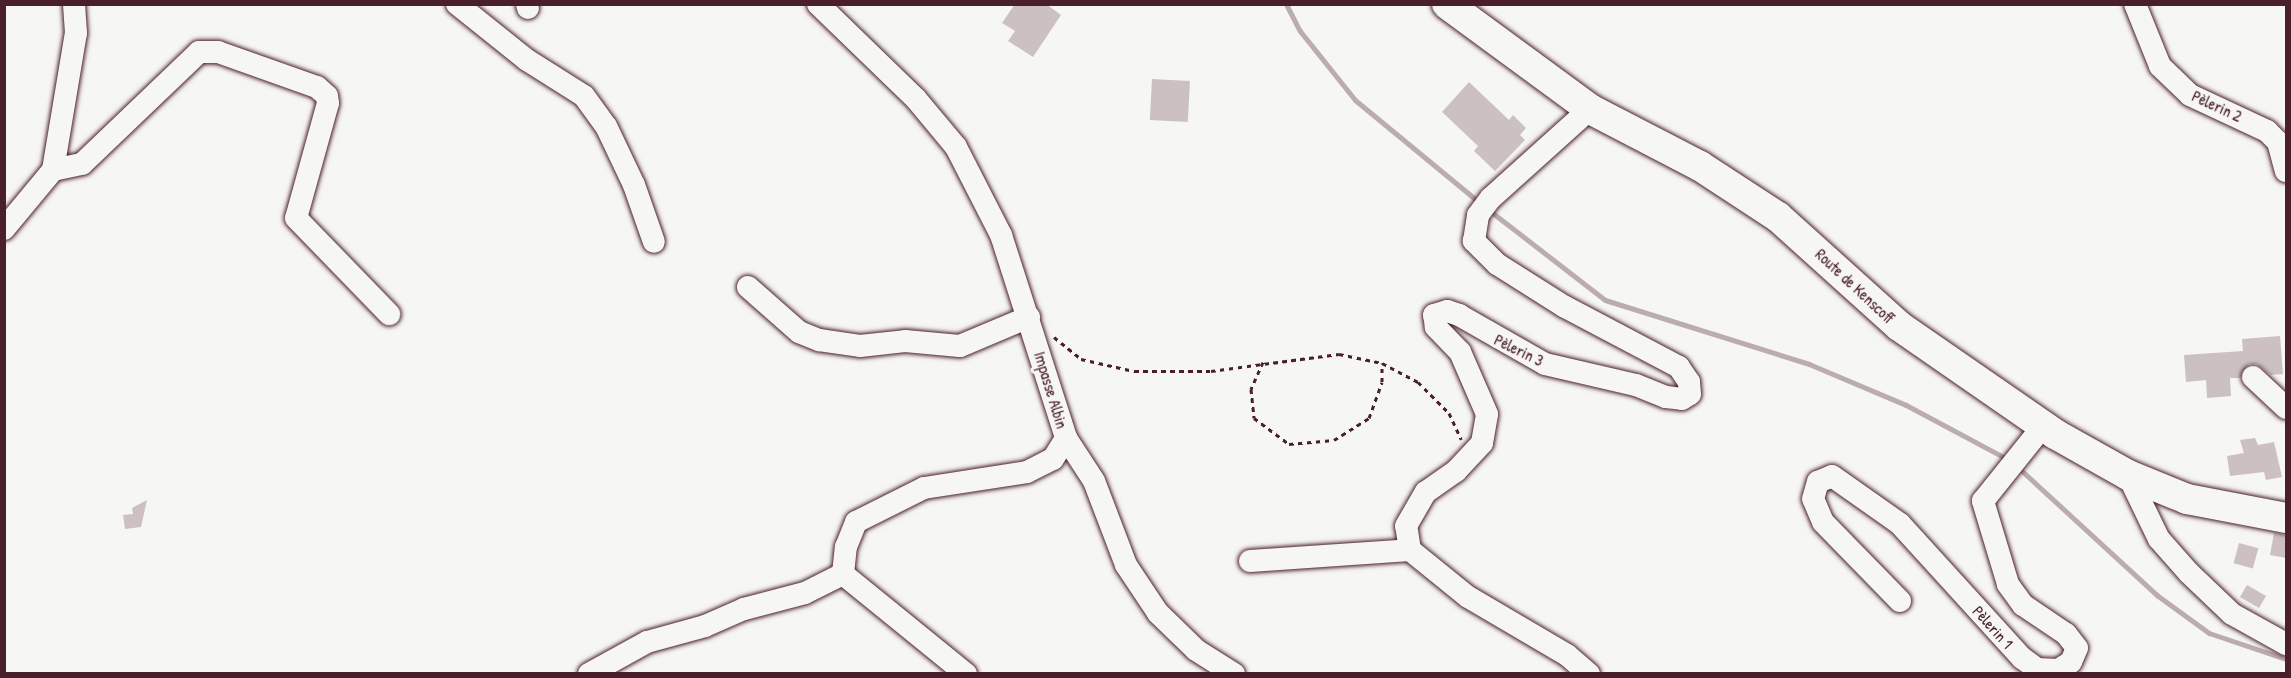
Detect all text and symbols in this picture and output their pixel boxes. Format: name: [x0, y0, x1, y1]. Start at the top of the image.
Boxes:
street label: Pèlerin 2: [2189, 86, 2245, 126]
street label: Route de Kenscoff: [1811, 244, 1899, 328]
street label: Pèlerin 3: [1491, 330, 1547, 370]
street label: Impasse Albin: [1030, 349, 1072, 431]
street label: Pèlerin 1: [1969, 602, 2017, 652]

